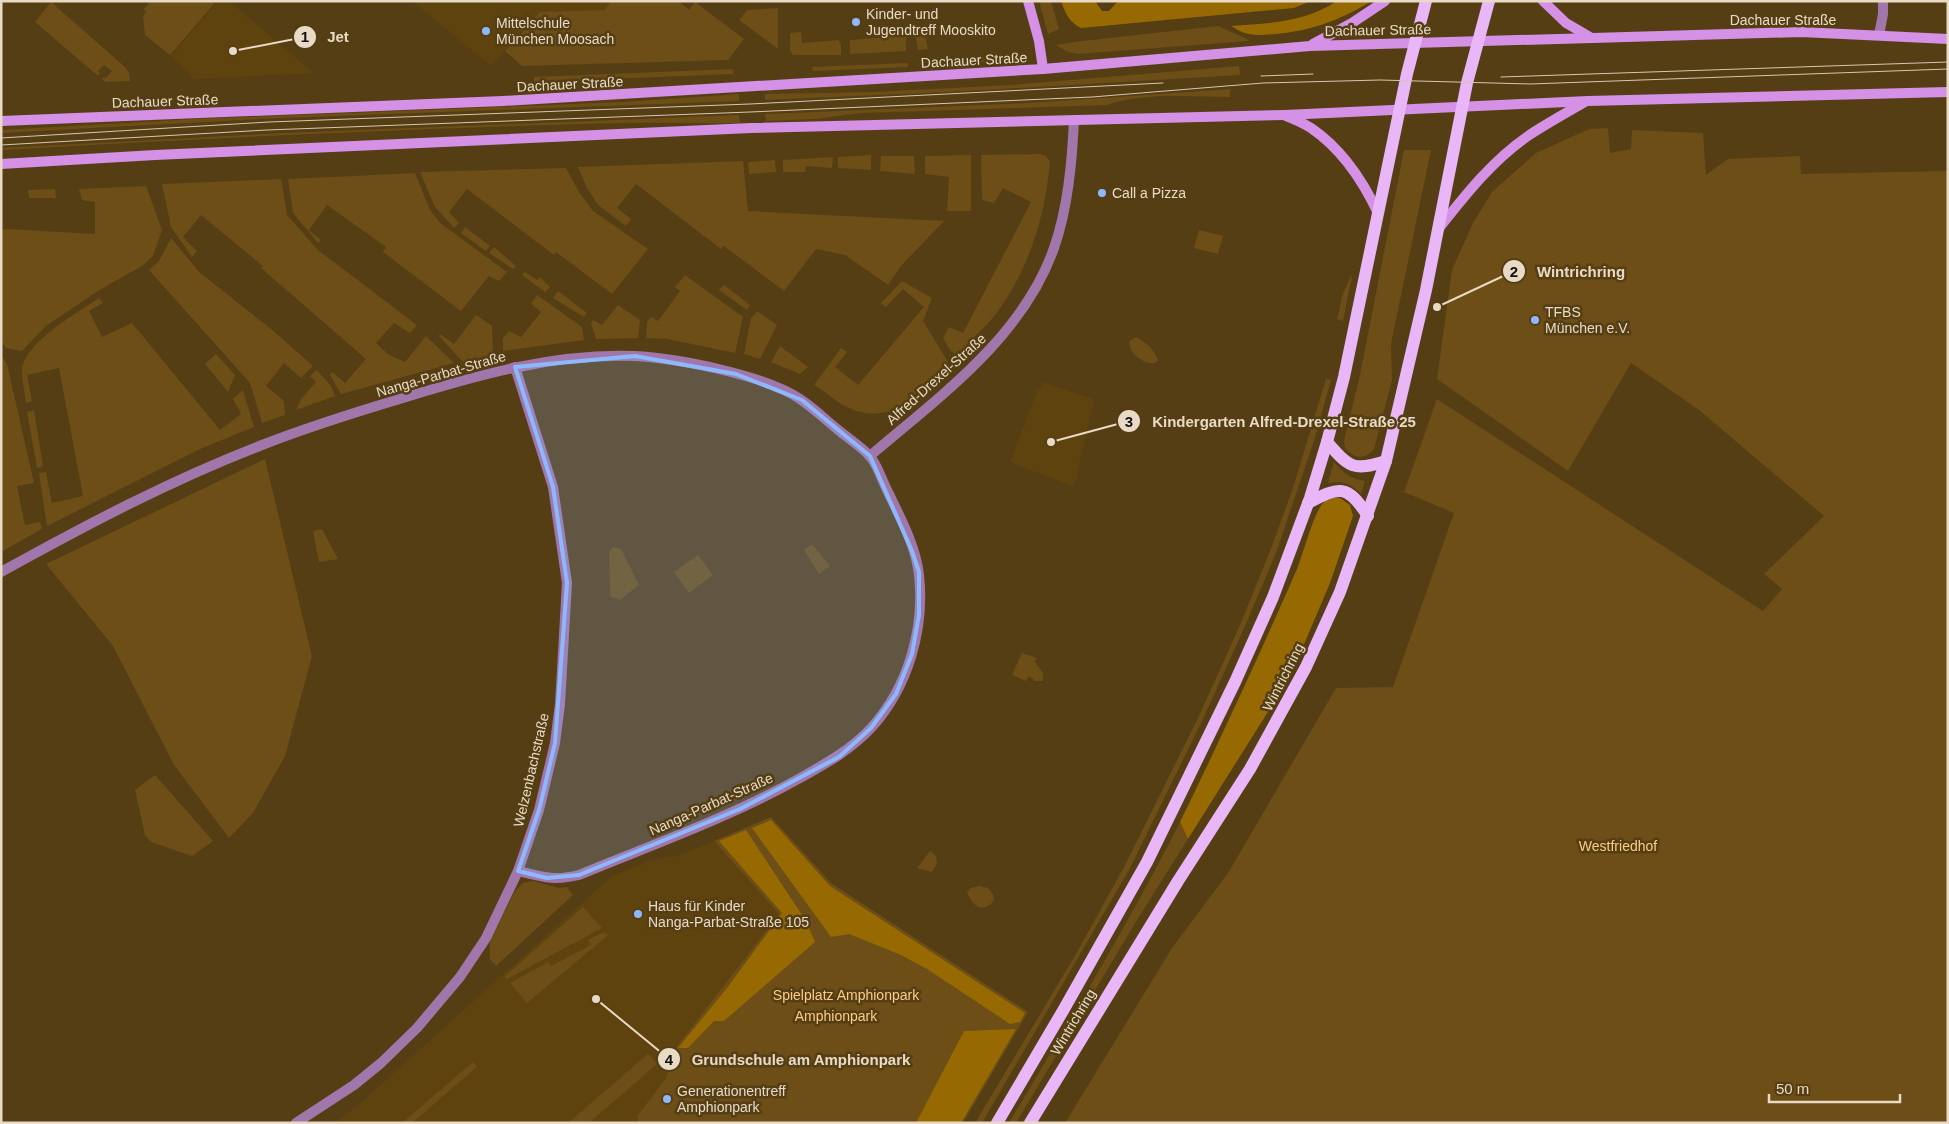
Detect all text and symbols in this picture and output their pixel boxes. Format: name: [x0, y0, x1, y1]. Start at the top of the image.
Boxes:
place label: Kinder- und Jugendtreff Mooskito: [866, 6, 996, 38]
street label: Dachauer Straße: [1730, 12, 1837, 28]
place label: Mittelschule München Moosach: [496, 15, 614, 47]
marker: Kinder- und Jugendtreff Mooskito: [850, 16, 862, 28]
street label: Dachauer Straße: [1325, 21, 1432, 39]
callout: Jet: [293, 22, 359, 52]
marker: Mittelschule München Moosach: [480, 25, 492, 37]
text: 1: [301, 28, 309, 45]
text: Jet: [327, 28, 349, 45]
street label: Dachauer Straße: [920, 49, 1028, 71]
street label: Dachauer Straße: [516, 73, 624, 95]
street label: Dachauer Straße: [111, 91, 219, 111]
place label: Call a Pizza: [1112, 185, 1186, 201]
marker: Call a Pizza: [1096, 187, 1108, 199]
callout: Wintrichring: [1501, 256, 1635, 286]
text: 2: [1510, 263, 1518, 280]
text: Wintrichring: [1537, 263, 1625, 280]
place label: TFBS München e.V.: [1545, 304, 1630, 336]
marker: TFBS München e.V.: [1529, 314, 1541, 326]
street label: Alfred-Drexel-Straße: [883, 330, 989, 428]
street label: Nanga-Parbat-Straße: [374, 348, 508, 400]
callout: Kindergarten Alfred-Drexel-Straße 25: [1117, 406, 1426, 436]
text: 3: [1125, 413, 1133, 430]
text: Kindergarten Alfred-Drexel-Straße 25: [1152, 413, 1416, 430]
street label: Wintrichring: [1259, 640, 1307, 714]
street label: Welzenbachstraße: [510, 711, 552, 829]
street label: Nanga-Parbat-Straße: [647, 769, 776, 839]
park label: Westfriedhof: [1579, 838, 1657, 854]
place label: Haus für Kinder Nanga-Parbat-Straße 105: [648, 898, 809, 930]
marker: Haus für Kinder Nanga-Parbat-Straße 105: [632, 908, 644, 920]
street label: Wintrichring: [1047, 986, 1099, 1058]
park label: Spielplatz Amphionpark: [773, 987, 920, 1003]
park label: Amphionpark: [795, 1008, 878, 1024]
callout: Grundschule am Amphionpark: [656, 1044, 921, 1074]
text: 4: [665, 1051, 674, 1068]
text: Grundschule am Amphionpark: [692, 1051, 911, 1068]
scale bar: [1769, 1072, 1900, 1104]
text: 50 m: [1776, 1080, 1809, 1097]
place label: Generationentreff Amphionpark: [677, 1083, 786, 1115]
marker: Generationentreff Amphionpark: [661, 1093, 673, 1105]

